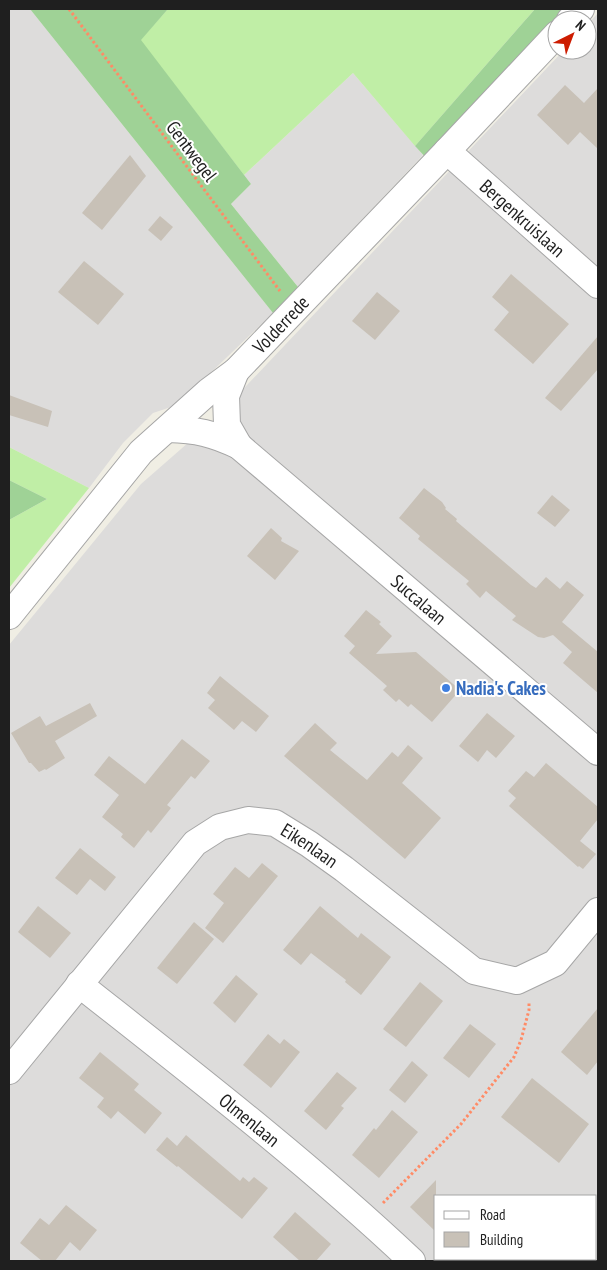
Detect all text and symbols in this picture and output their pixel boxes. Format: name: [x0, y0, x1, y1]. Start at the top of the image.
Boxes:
north arrow: [547, 10, 597, 60]
text: N: [572, 16, 590, 35]
street label: Gentwegel: [161, 116, 223, 187]
street label: Bergenkruislaan: [475, 174, 570, 262]
street label: Volderrede: [247, 290, 314, 359]
street label: Succalaan: [386, 569, 451, 630]
place label: Nadia's Cakes: [456, 676, 546, 700]
marker: Nadia's Cakes: [440, 682, 452, 694]
street label: Eikenlaan: [277, 818, 343, 873]
street label: Olmenlaan: [214, 1088, 285, 1152]
legend: [434, 1195, 597, 1260]
text: Road: [480, 1205, 506, 1224]
text: Building: [480, 1230, 523, 1249]

